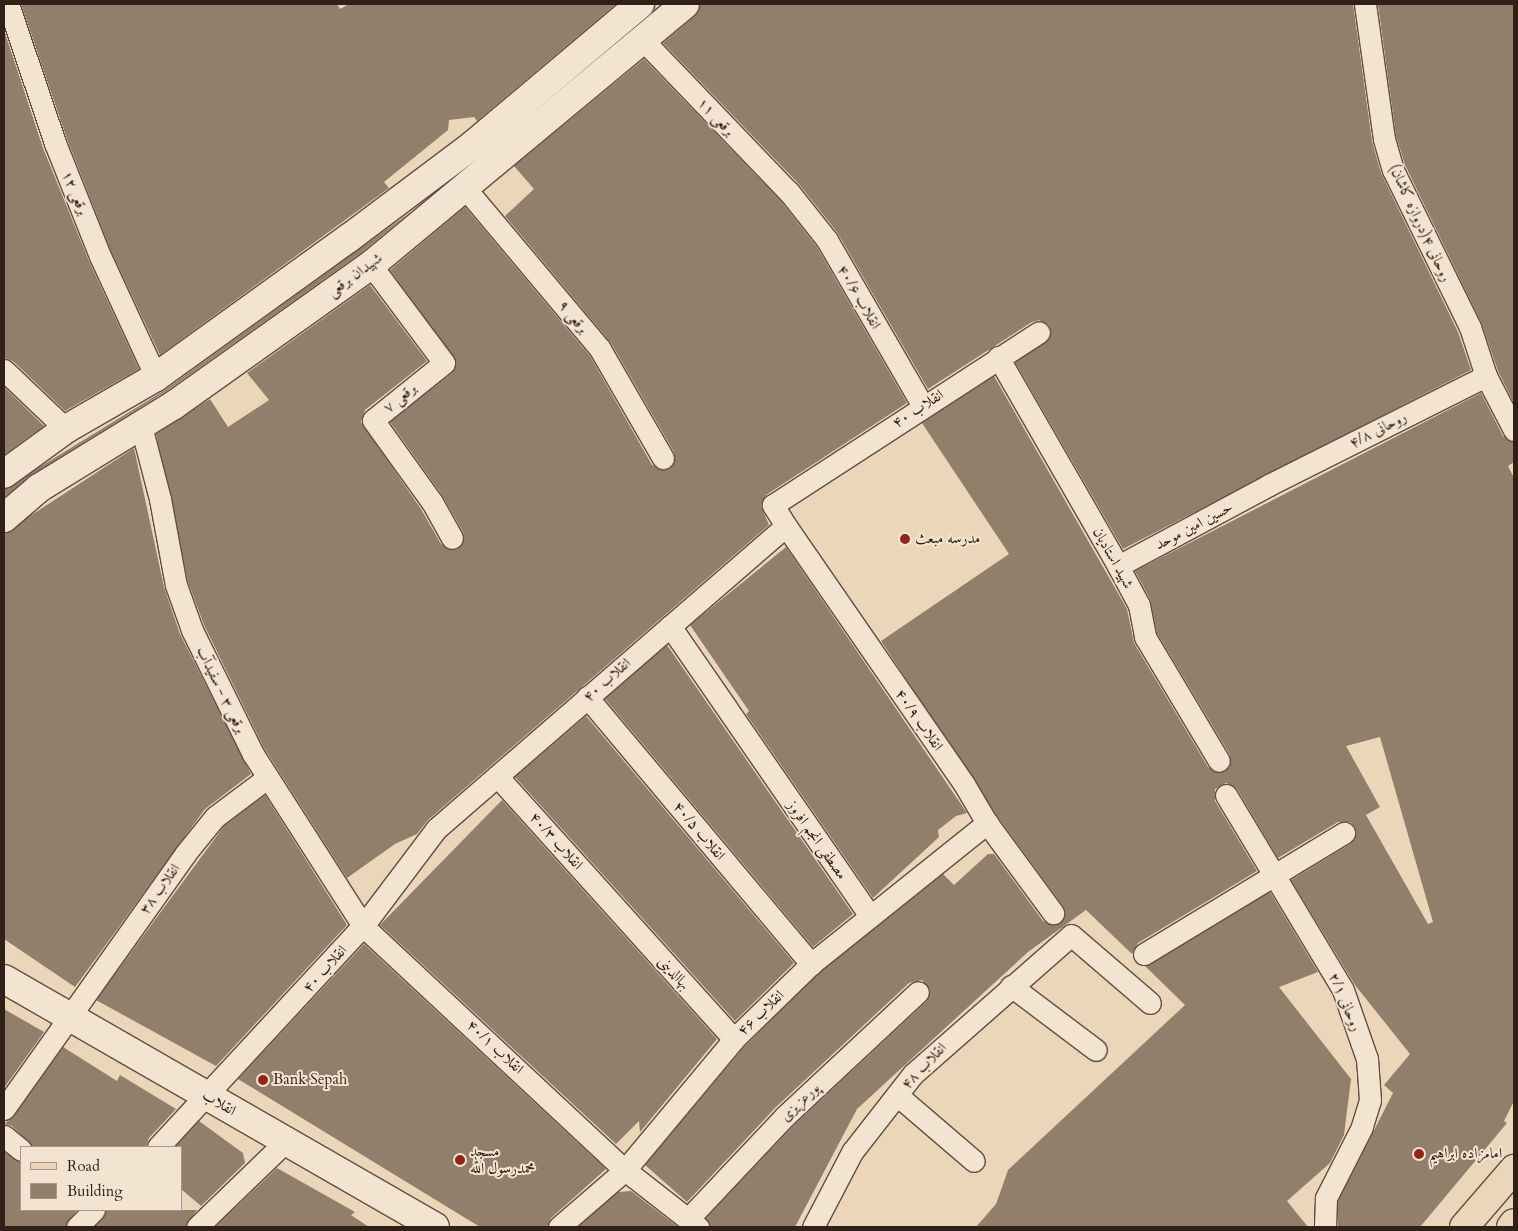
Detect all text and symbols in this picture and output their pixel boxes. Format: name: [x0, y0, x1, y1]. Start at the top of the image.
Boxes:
street label: برقعی ۱۱: [694, 94, 738, 140]
street label: روحانی ۴(دروازه کاشان): [1385, 161, 1455, 285]
street label: برقعی ۱۲: [58, 168, 92, 218]
street label: شهیدان برقعی: [324, 249, 386, 301]
street label: انقلاب ۴۰/۶: [833, 262, 885, 332]
street label: برقعی ۹: [554, 297, 592, 337]
street label: برقعی ۷: [380, 379, 420, 417]
street label: انقلاب ۴۰: [889, 386, 947, 432]
street label: روحانی ۴/۸: [1346, 408, 1410, 452]
street label: حسین امین موحد: [1152, 498, 1236, 554]
street label: شهید استادیان: [1089, 524, 1137, 592]
place label: مدرسه مبعث: [915, 530, 980, 548]
marker: مدرسه مبعث: [899, 533, 911, 545]
street label: برقعی ۳ - سفیدآب: [192, 644, 250, 736]
street label: انقلاب ۴۰: [579, 654, 635, 706]
street label: انقلاب ۴۰/۹: [891, 686, 947, 754]
street label: مصطفی انجم افروز: [783, 797, 851, 883]
street label: انقلاب ۴۰/۵: [669, 798, 729, 864]
street label: انقلاب ۴۰/۳: [525, 809, 587, 873]
street label: انقلاب ۳۸: [136, 860, 184, 918]
street label: انقلاب ۴۰: [299, 942, 351, 996]
street label: بهاالدینی: [654, 952, 694, 994]
street label: روحانی ۲/۱: [1325, 970, 1365, 1034]
street label: انقلاب ۴۶: [734, 987, 788, 1039]
street label: انقلاب ۴۰/۱: [463, 1016, 527, 1078]
street label: انقلاب ۴۸: [898, 1039, 950, 1093]
place label: Bank Sepah: [273, 1071, 347, 1089]
marker: Bank Sepah: [257, 1074, 269, 1086]
street label: پورعزیزی: [776, 1079, 824, 1125]
street label: انقلاب: [199, 1086, 239, 1120]
place label: مسجد محمدرسول الله: [470, 1142, 535, 1177]
place label: امامزاده ابراهیم: [1429, 1145, 1502, 1163]
legend: [20, 1146, 182, 1211]
marker: امامزاده ابراهیم: [1413, 1148, 1425, 1160]
marker: مسجد محمدرسول الله: [454, 1154, 466, 1166]
text: Road: [67, 1156, 100, 1176]
text: Building: [67, 1181, 123, 1201]

